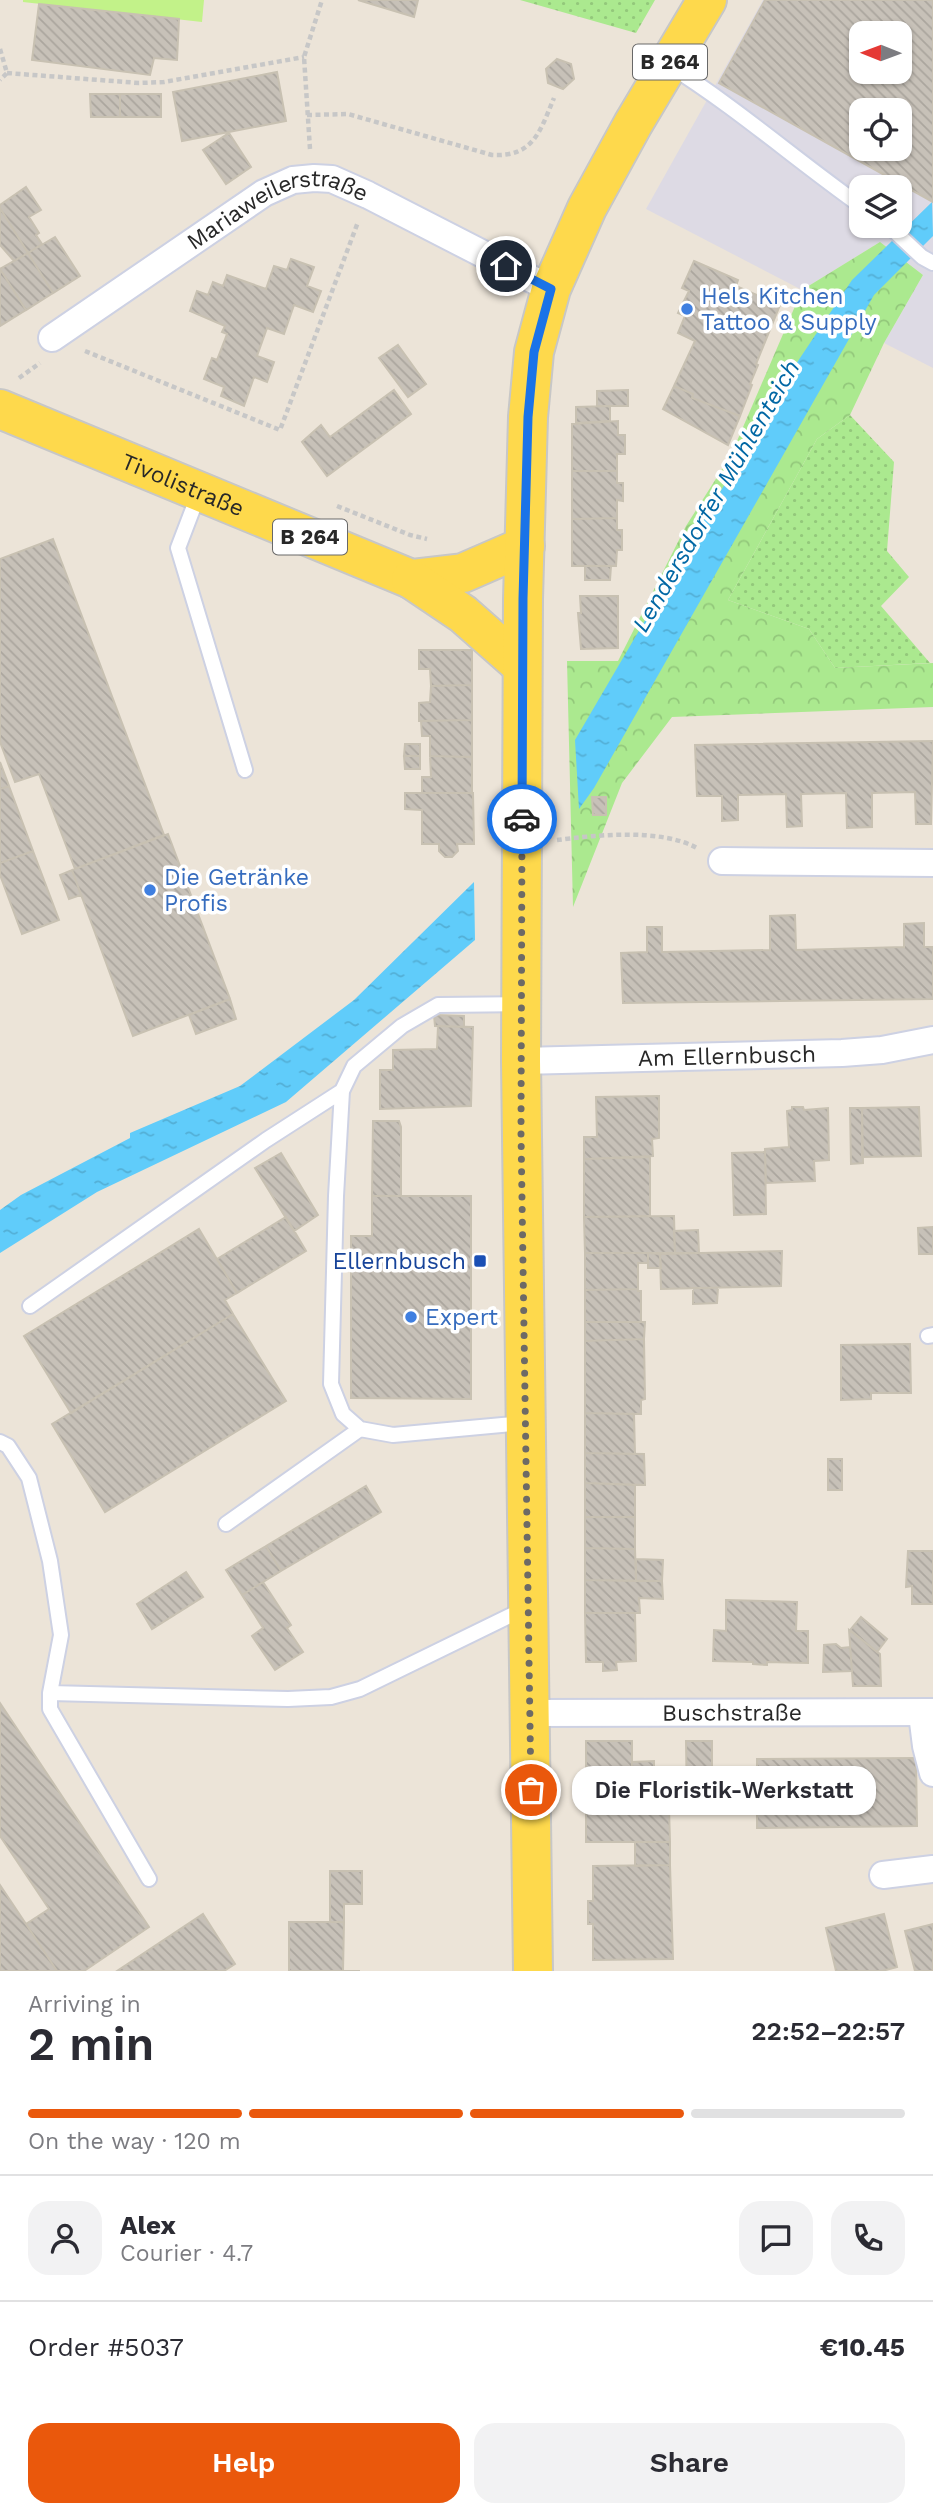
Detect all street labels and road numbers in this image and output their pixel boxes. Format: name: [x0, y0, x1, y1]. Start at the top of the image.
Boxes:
road number: B 264: [633, 44, 707, 80]
street label: Mariaweilerstraße: [182, 165, 372, 256]
street label: Tivolistraße: [118, 448, 248, 522]
road number: B 264: [273, 520, 347, 554]
street label: Am Ellernbusch: [637, 1041, 817, 1072]
street label: Buschstraße: [662, 1699, 802, 1727]

